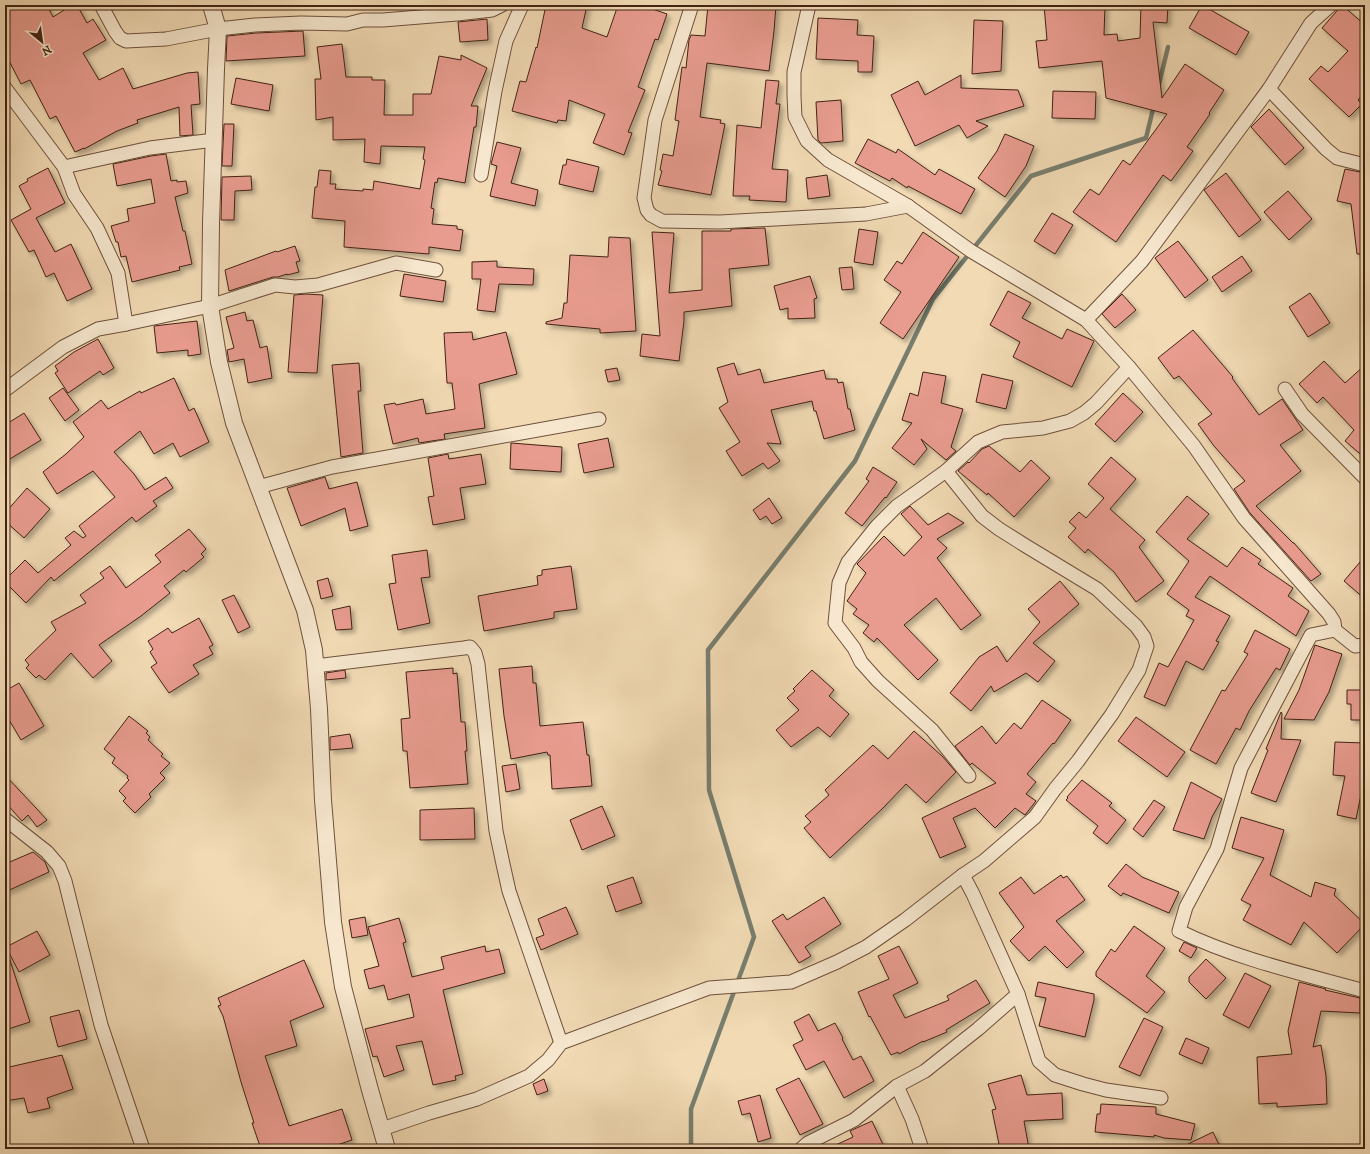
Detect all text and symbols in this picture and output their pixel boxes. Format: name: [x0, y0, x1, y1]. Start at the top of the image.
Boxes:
north arrow: [22, 22, 62, 62]
text: N: [39, 42, 54, 58]

